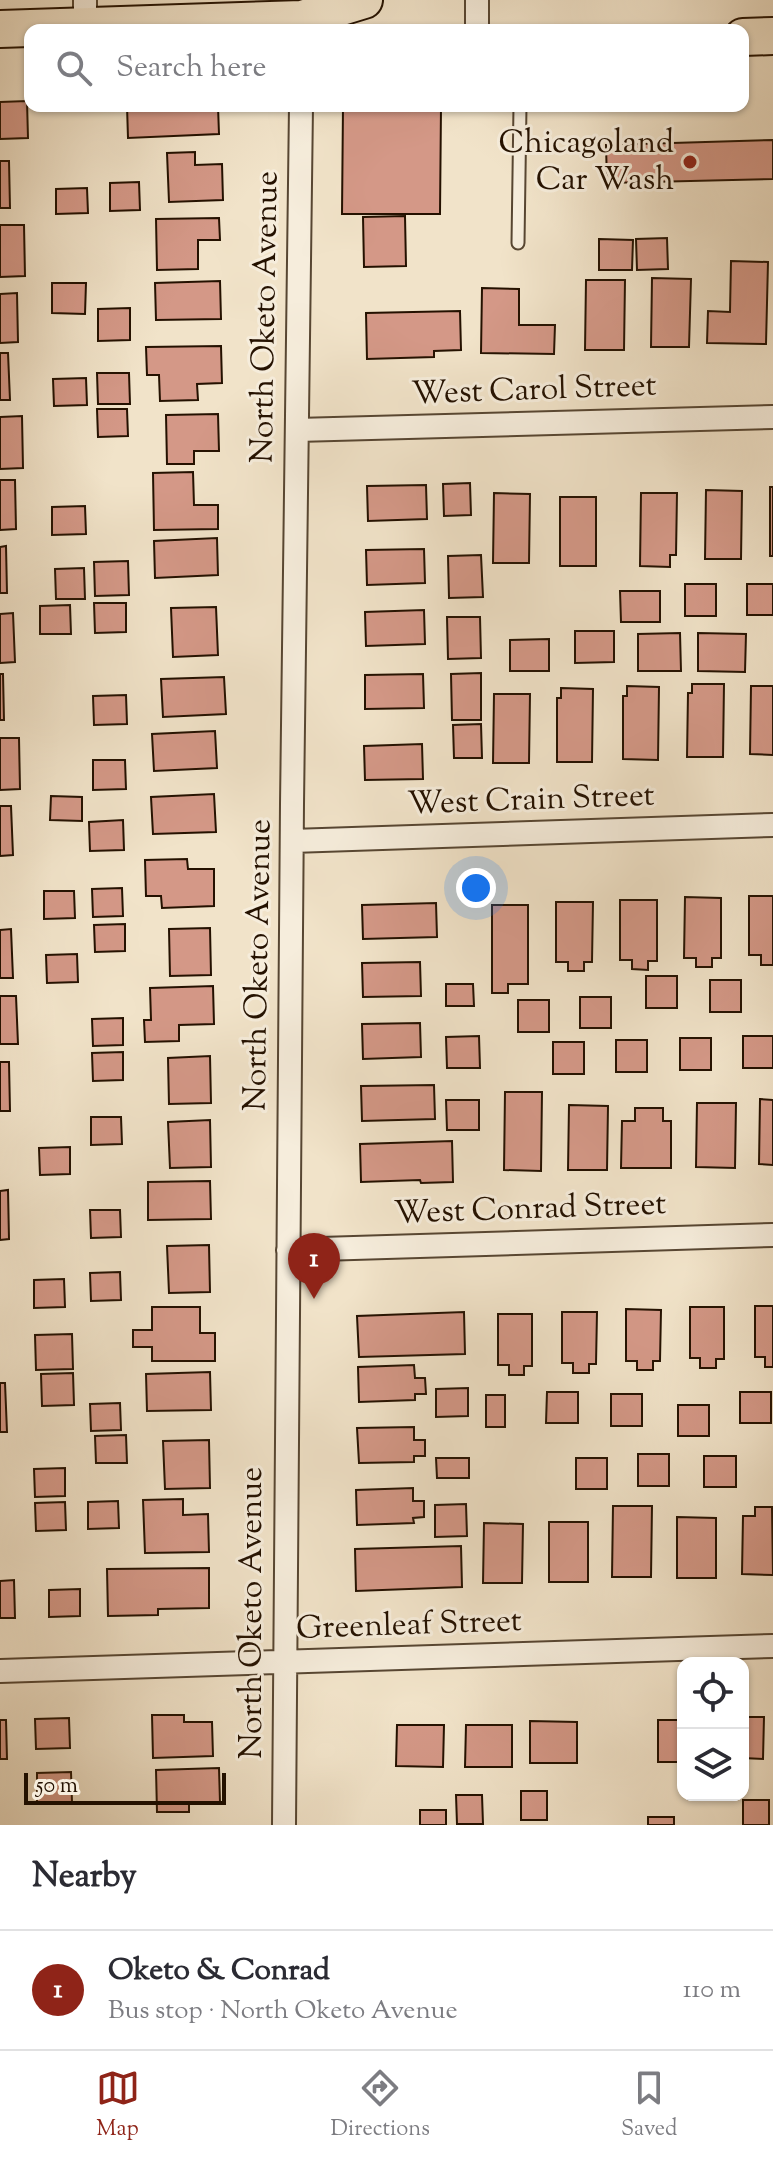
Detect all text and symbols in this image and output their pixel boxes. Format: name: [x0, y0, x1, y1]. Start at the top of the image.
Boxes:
search box: [24, 24, 749, 112]
icon: search: [52, 46, 96, 90]
text: Search here: [116, 47, 266, 90]
place label: Chicagoland Car Wash: [499, 121, 674, 204]
marker: Chicagoland Car Wash: [681, 153, 699, 171]
street label: North Oketo Avenue: [240, 171, 292, 463]
street label: West Carol Street: [411, 364, 657, 418]
street label: West Crain Street: [407, 774, 655, 828]
street label: North Oketo Avenue: [233, 819, 285, 1111]
your location: [456, 868, 496, 908]
street label: West Conrad Street: [393, 1182, 667, 1238]
pin: 1: [288, 1233, 340, 1299]
street label: North Oketo Avenue: [230, 1467, 276, 1759]
street label: Greenleaf Street: [295, 1599, 523, 1653]
map controls: [677, 1657, 749, 1801]
button: locate: [677, 1657, 749, 1729]
button: layers: [677, 1729, 749, 1801]
scale bar: [24, 1769, 226, 1805]
text: 50 m: [36, 1771, 78, 1803]
text: Nearby: [32, 1853, 137, 1902]
text: Oketo & Conrad: [108, 1950, 330, 1993]
text: 1: [54, 1972, 62, 2009]
text: 110 m: [683, 1972, 741, 2009]
text: Bus stop · North Oketo Avenue: [108, 1993, 458, 2030]
tab: Map: [96, 2066, 140, 2146]
tab: Directions: [331, 2066, 430, 2146]
tab: Saved: [621, 2066, 677, 2146]

